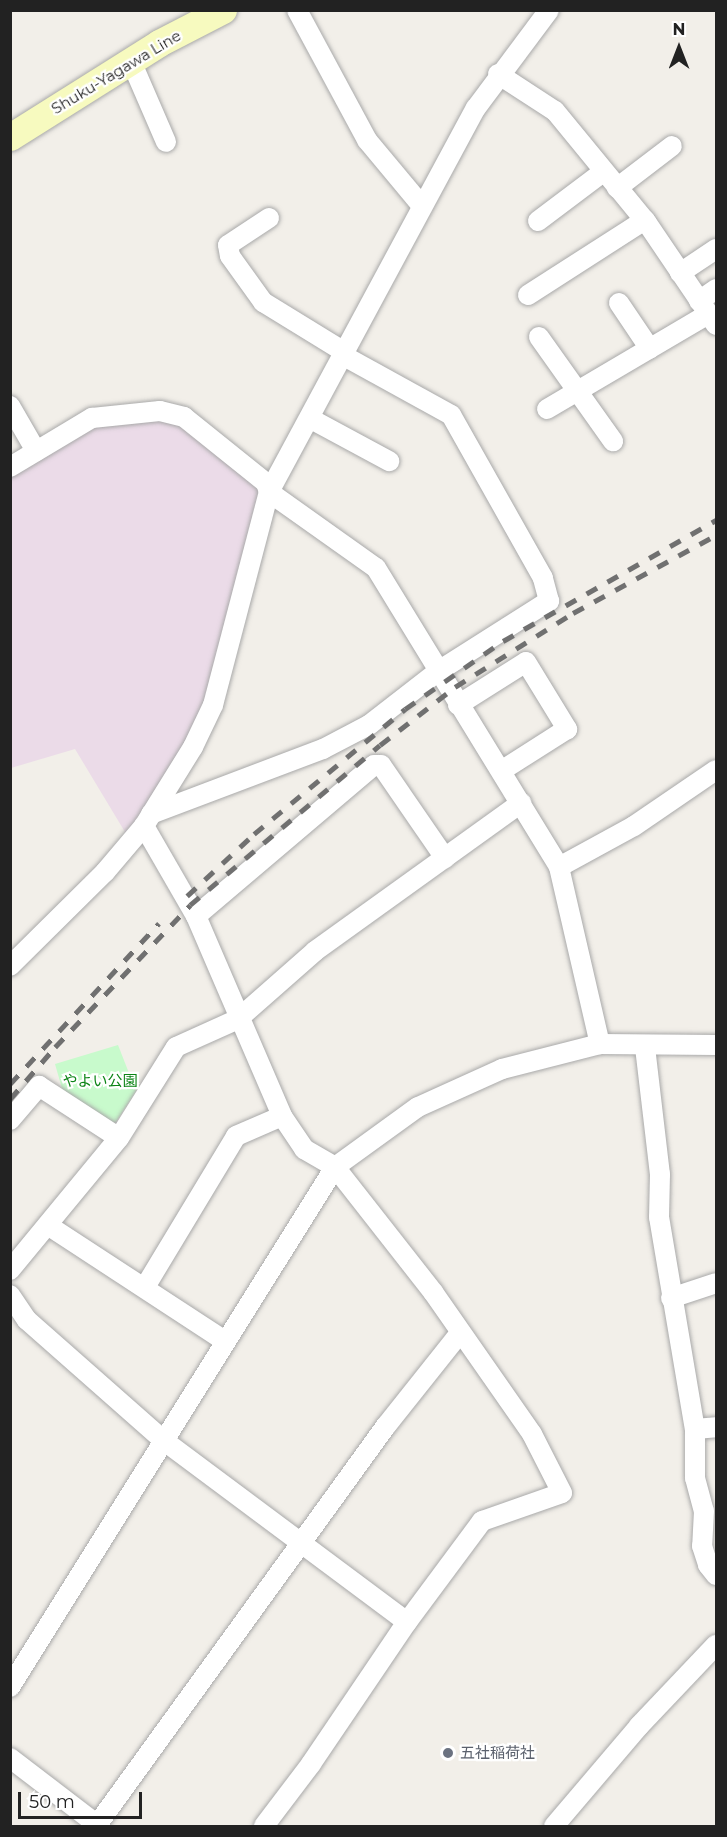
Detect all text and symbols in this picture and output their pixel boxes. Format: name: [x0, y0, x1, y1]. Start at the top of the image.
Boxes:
north arrow: [649, 18, 709, 78]
text: N: [673, 20, 685, 39]
street label: Shuku-Yagawa Line: [48, 26, 184, 118]
park label: やよい公園: [63, 1072, 137, 1090]
place label: 五社稲荷社: [460, 1744, 535, 1762]
marker: 五社稲荷社: [441, 1746, 455, 1760]
scale bar: [21, 1780, 146, 1818]
text: 50 m: [29, 1791, 75, 1813]

